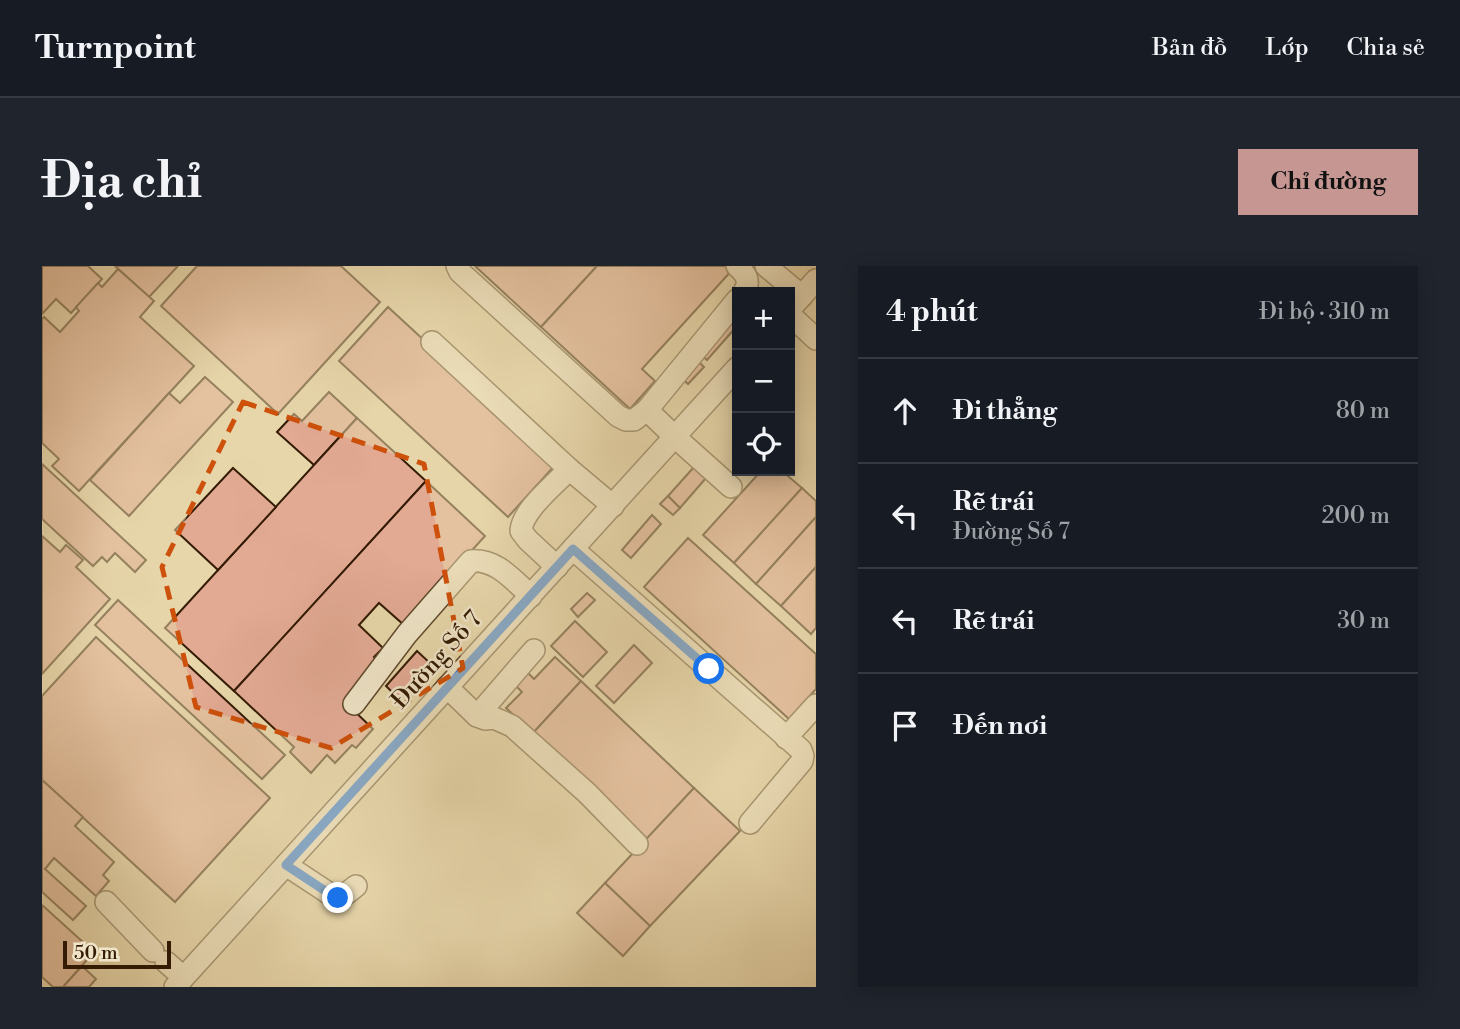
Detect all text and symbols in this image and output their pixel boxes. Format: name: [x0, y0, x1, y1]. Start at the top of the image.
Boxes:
text: Turnpoint: [35, 28, 196, 69]
text: Bản đồ: [1152, 33, 1227, 63]
text: Lớp: [1265, 33, 1309, 63]
text: Chia sẻ: [1347, 33, 1425, 63]
button: Chỉ đường: [1238, 149, 1418, 215]
text: Địa chỉ: [42, 152, 202, 213]
map controls: [732, 287, 795, 476]
button: +: [732, 287, 795, 350]
text: 4 phút: [886, 293, 978, 331]
text: Đi bộ · 310 m: [1259, 298, 1390, 326]
button: −: [732, 350, 795, 413]
icon: ahead: [886, 392, 924, 430]
text: Đi thẳng: [953, 395, 1057, 427]
text: 80 m: [1336, 397, 1390, 425]
button: locate: [732, 413, 795, 476]
text: Rẽ trái: [953, 486, 1034, 518]
icon: left: [886, 497, 924, 535]
text: 200 m: [1322, 502, 1390, 530]
text: Đường Số 7: [953, 518, 1070, 546]
icon: left: [886, 602, 924, 640]
street label: Đường Số 7: [385, 605, 489, 715]
text: Rẽ trái: [953, 605, 1034, 637]
text: 30 m: [1337, 607, 1390, 635]
route start: [693, 653, 724, 684]
icon: arrive: [886, 707, 924, 745]
text: Đến nơi: [953, 710, 1047, 742]
route end: [322, 882, 353, 913]
scale bar: [63, 938, 172, 970]
text: 50 m: [74, 941, 118, 965]

